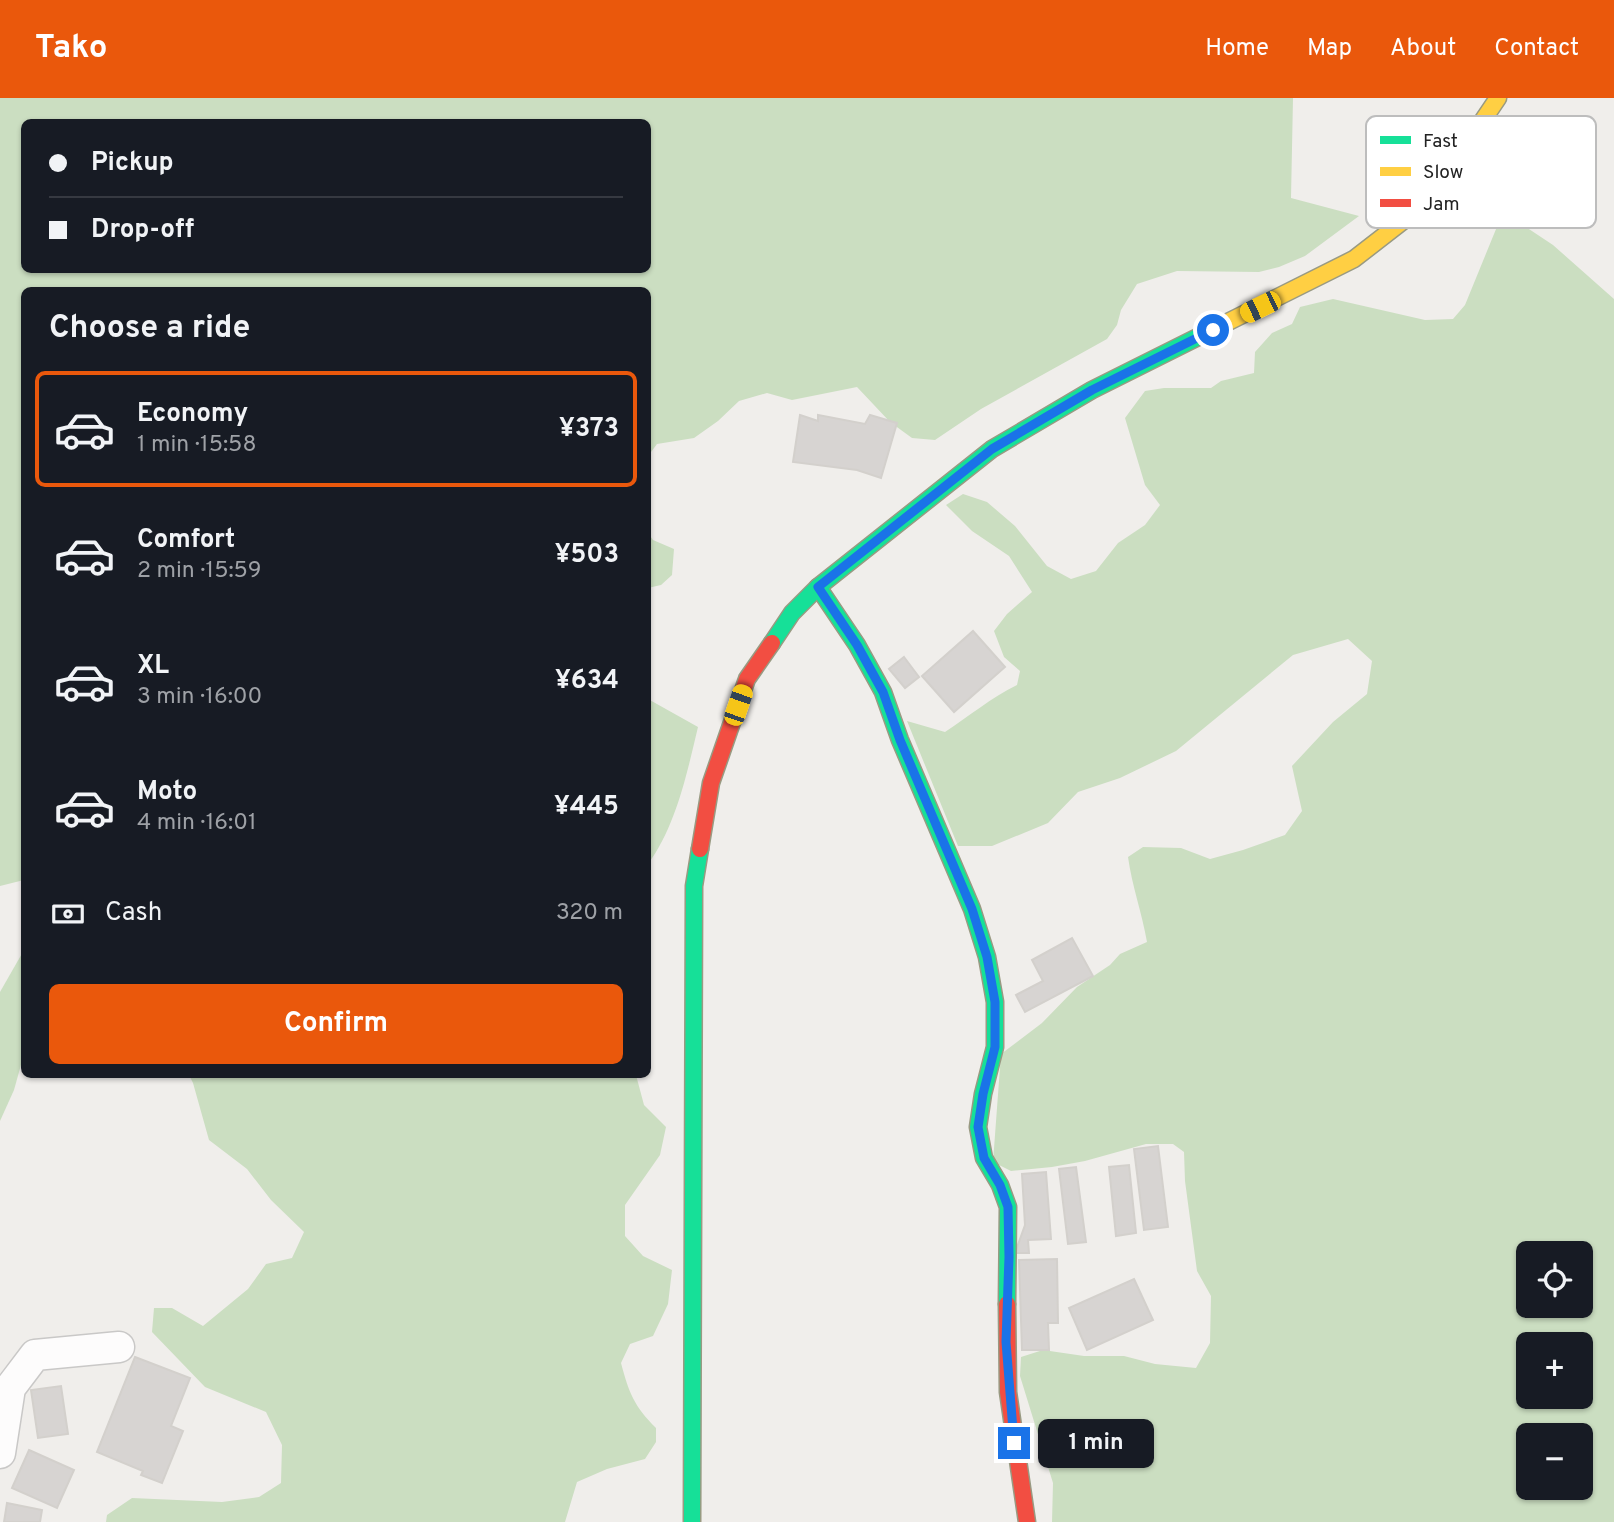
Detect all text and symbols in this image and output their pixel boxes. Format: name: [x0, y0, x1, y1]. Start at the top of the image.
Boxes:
text: Tako: [35, 28, 107, 70]
text: Home: [1205, 34, 1269, 64]
text: Map: [1307, 34, 1352, 64]
text: About: [1390, 34, 1456, 64]
text: Contact: [1494, 34, 1579, 64]
legend: [1366, 116, 1596, 228]
text: Fast: [1423, 130, 1458, 154]
text: Pickup: [91, 147, 174, 180]
text: Slow: [1423, 161, 1463, 185]
text: Jam: [1423, 193, 1460, 217]
text: Drop-off: [91, 214, 194, 247]
car: [1237, 288, 1284, 326]
text: Choose a ride: [49, 309, 250, 349]
route start: [1197, 314, 1229, 346]
icon: car: [53, 398, 116, 461]
text: Economy: [137, 398, 248, 431]
text: ¥373: [559, 413, 619, 446]
text: 1 min · 15:58: [137, 431, 256, 460]
icon: car: [53, 524, 116, 587]
text: Comfort: [137, 524, 235, 557]
text: ¥503: [555, 539, 619, 572]
text: 2 min · 15:59: [137, 557, 261, 586]
icon: car: [53, 650, 116, 713]
text: XL: [137, 650, 169, 683]
text: ¥634: [555, 665, 619, 698]
car: [722, 682, 755, 728]
text: 3 min · 16:00: [137, 683, 262, 712]
icon: car: [53, 776, 116, 839]
text: Moto: [137, 776, 197, 809]
text: ¥445: [554, 791, 619, 824]
text: 4 min · 16:01: [137, 809, 257, 838]
icon: cash: [49, 895, 87, 933]
text: Cash: [105, 897, 162, 930]
text: 320 m: [556, 899, 623, 928]
button: Confirm: [49, 984, 623, 1064]
map controls: [1516, 1241, 1593, 1500]
button: locate: [1516, 1241, 1593, 1318]
button: +: [1516, 1332, 1593, 1409]
callout: 1 min: [1038, 1418, 1154, 1468]
button: −: [1516, 1423, 1593, 1500]
route end: [998, 1427, 1030, 1459]
text: 1 min: [1068, 1429, 1124, 1458]

